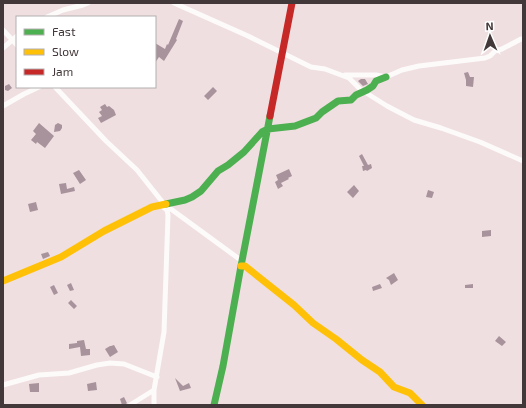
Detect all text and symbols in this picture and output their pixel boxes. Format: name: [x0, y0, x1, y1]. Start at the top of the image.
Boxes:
legend: [16, 16, 156, 88]
north arrow: [470, 16, 510, 56]
text: N: [485, 19, 494, 32]
text: Fast: [52, 24, 76, 38]
text: Slow: [52, 44, 79, 58]
text: Jam: [52, 64, 73, 78]

